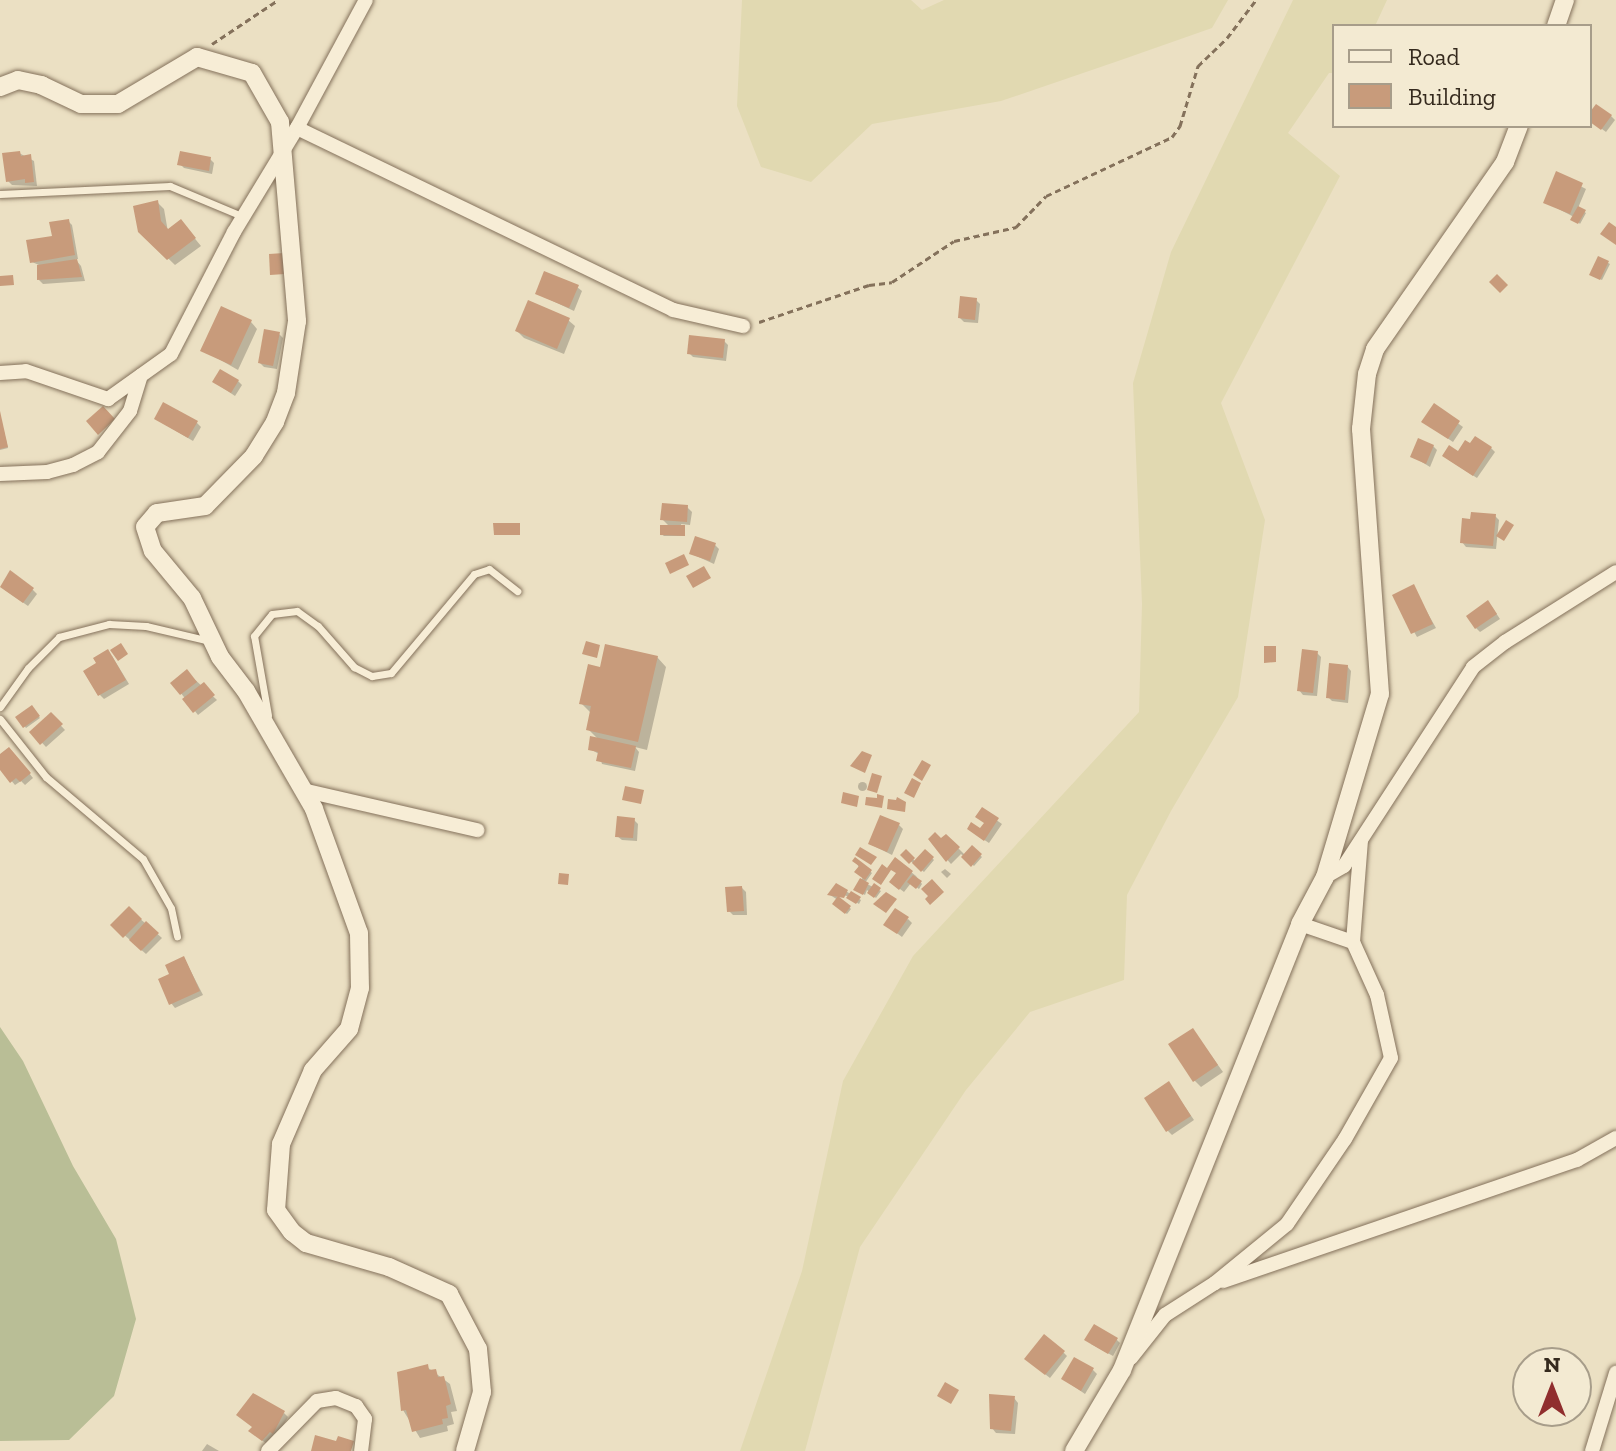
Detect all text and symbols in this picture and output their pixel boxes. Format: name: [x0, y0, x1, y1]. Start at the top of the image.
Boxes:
legend: [1332, 24, 1592, 128]
text: Road: [1408, 42, 1460, 71]
text: Building: [1408, 82, 1496, 111]
north arrow: [1512, 1347, 1592, 1427]
text: N: [1544, 1351, 1560, 1378]

